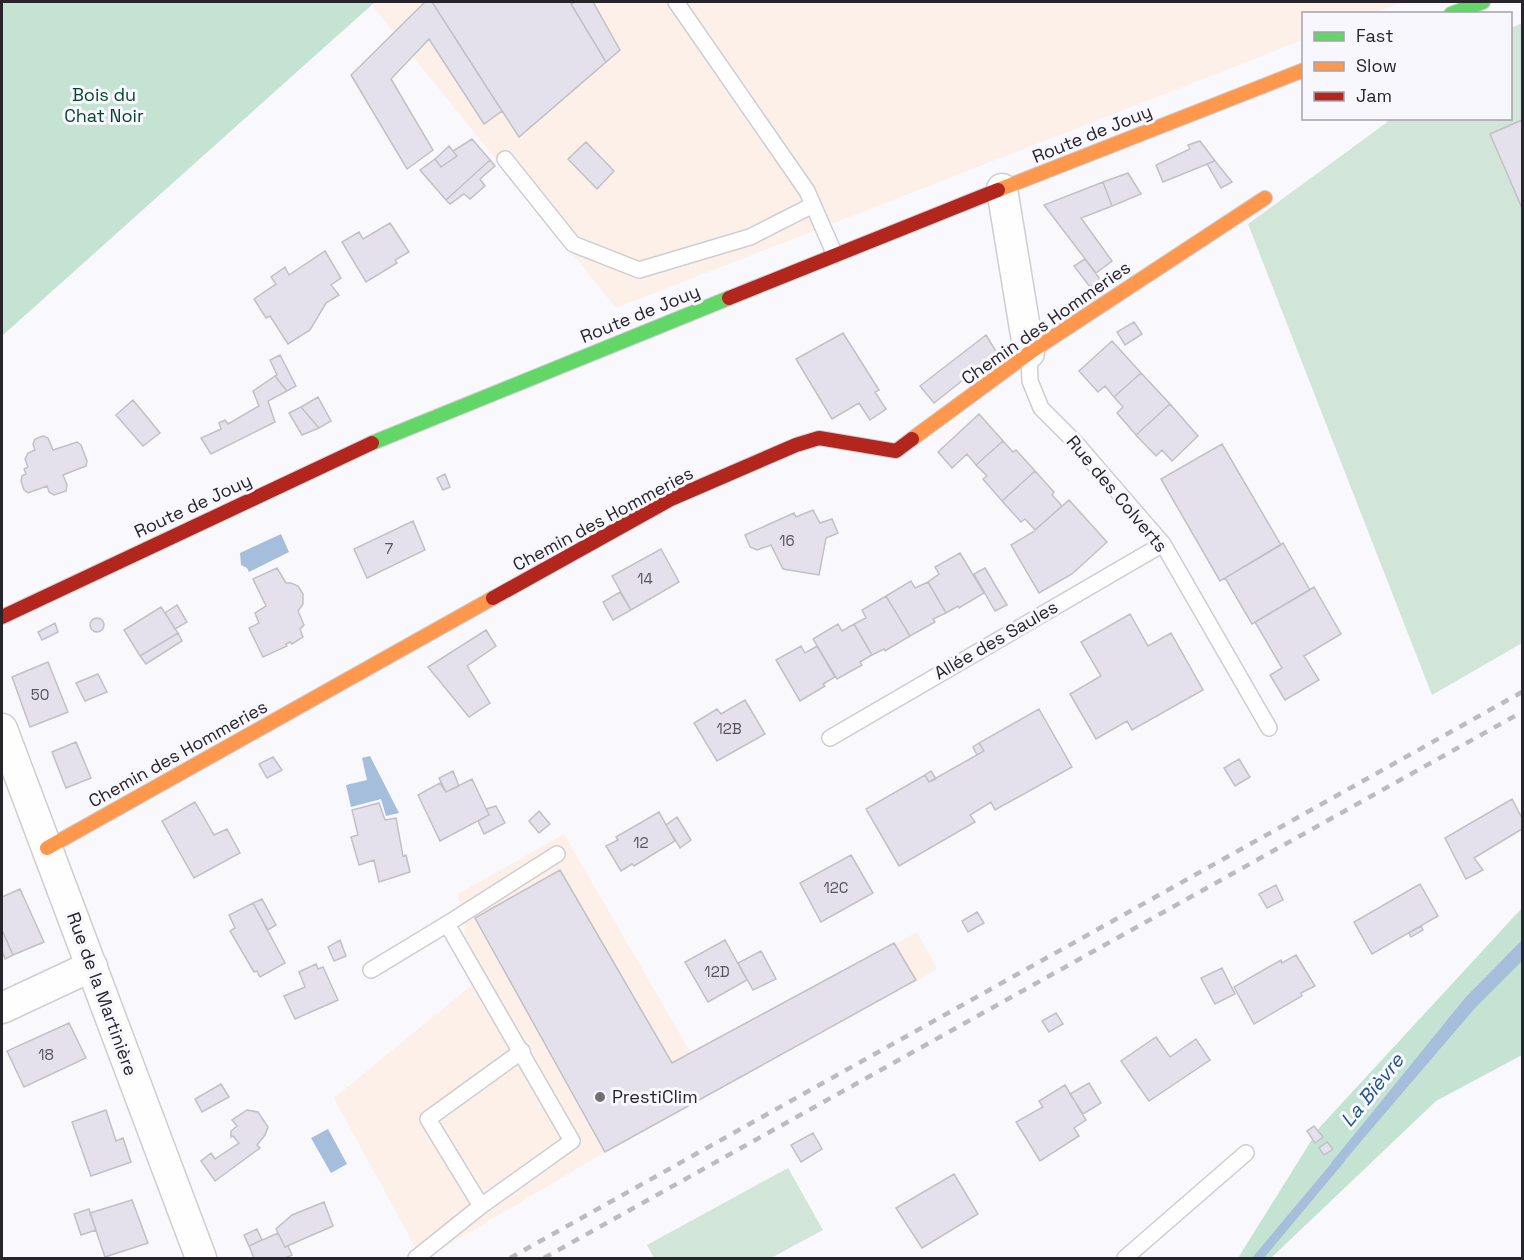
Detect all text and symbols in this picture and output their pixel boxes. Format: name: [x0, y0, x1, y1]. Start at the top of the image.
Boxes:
legend: [1302, 12, 1512, 120]
text: Fast: [1356, 24, 1393, 47]
text: Slow: [1356, 54, 1397, 77]
park label: Bois du Chat Noir: [64, 83, 144, 127]
text: Jam: [1356, 84, 1392, 107]
street label: Route de Jouy: [1029, 99, 1155, 168]
street label: Chemin des Hommeries: [957, 256, 1135, 390]
street label: Route de Jouy: [577, 279, 703, 348]
street label: Rue des Colverts: [1062, 430, 1173, 557]
street label: Chemin des Hommeries: [509, 461, 697, 576]
street label: Route de Jouy: [130, 468, 255, 543]
house number: 16: [779, 531, 795, 550]
house number: 7: [385, 539, 393, 558]
house number: 14: [637, 569, 653, 588]
street label: Allée des Saules: [930, 595, 1062, 684]
house number: 50: [31, 685, 49, 704]
street label: Chemin des Hommeries: [84, 695, 271, 812]
house number: 12B: [716, 719, 742, 738]
house number: 12: [633, 833, 649, 852]
house number: 12C: [824, 878, 848, 897]
street label: Rue de la Martinière: [62, 909, 143, 1079]
house number: 12D: [704, 962, 730, 981]
house number: 18: [38, 1045, 54, 1064]
water label: La Bièvre: [1335, 1047, 1410, 1132]
place label: PrestiClim: [612, 1085, 698, 1108]
marker: PrestiClim: [593, 1090, 607, 1104]

